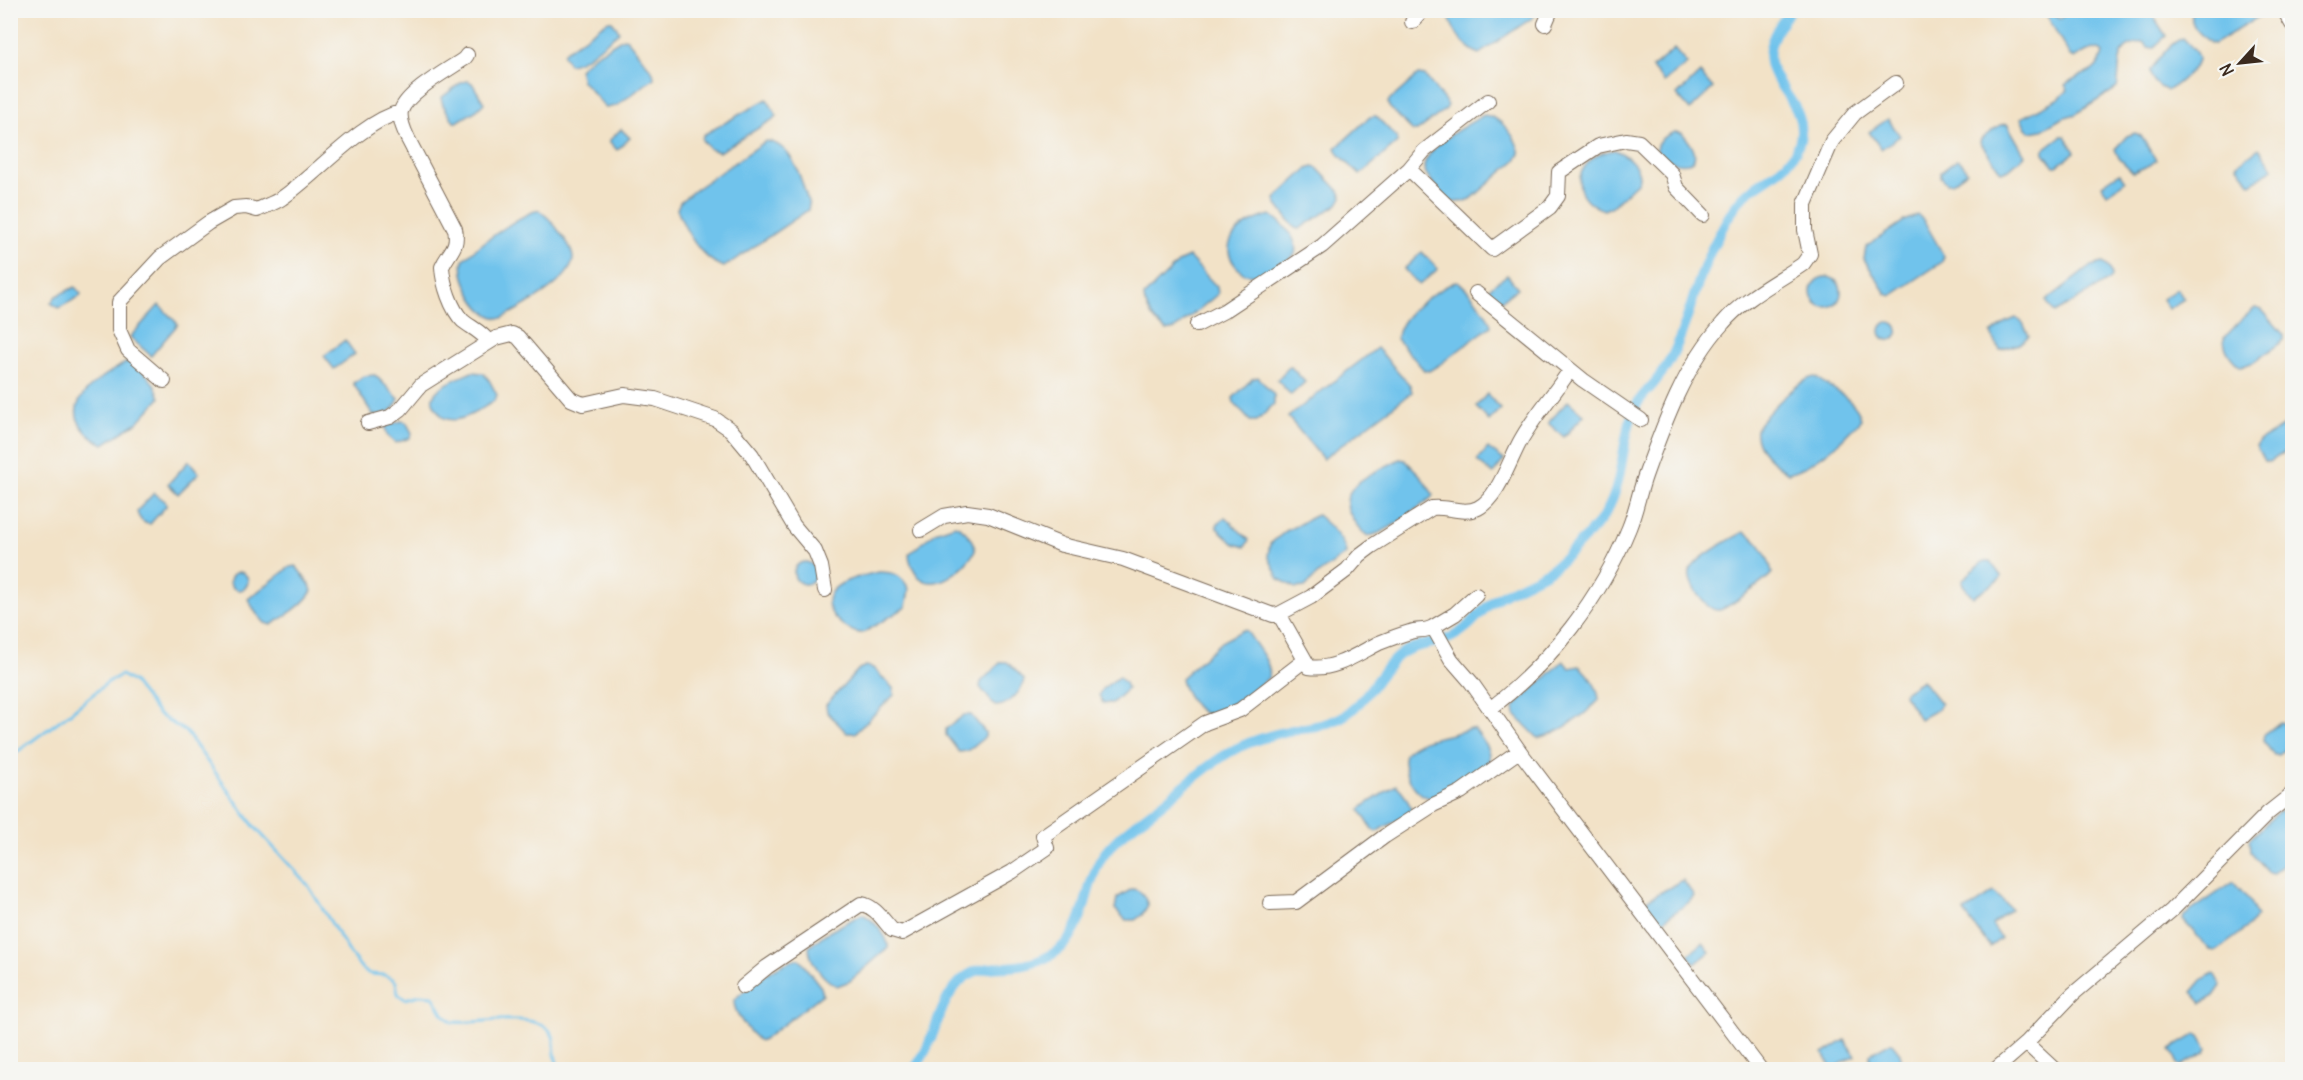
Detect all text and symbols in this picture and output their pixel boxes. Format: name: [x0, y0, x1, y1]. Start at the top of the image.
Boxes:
north arrow: [2210, 33, 2270, 93]
text: N: [2215, 60, 2238, 79]

